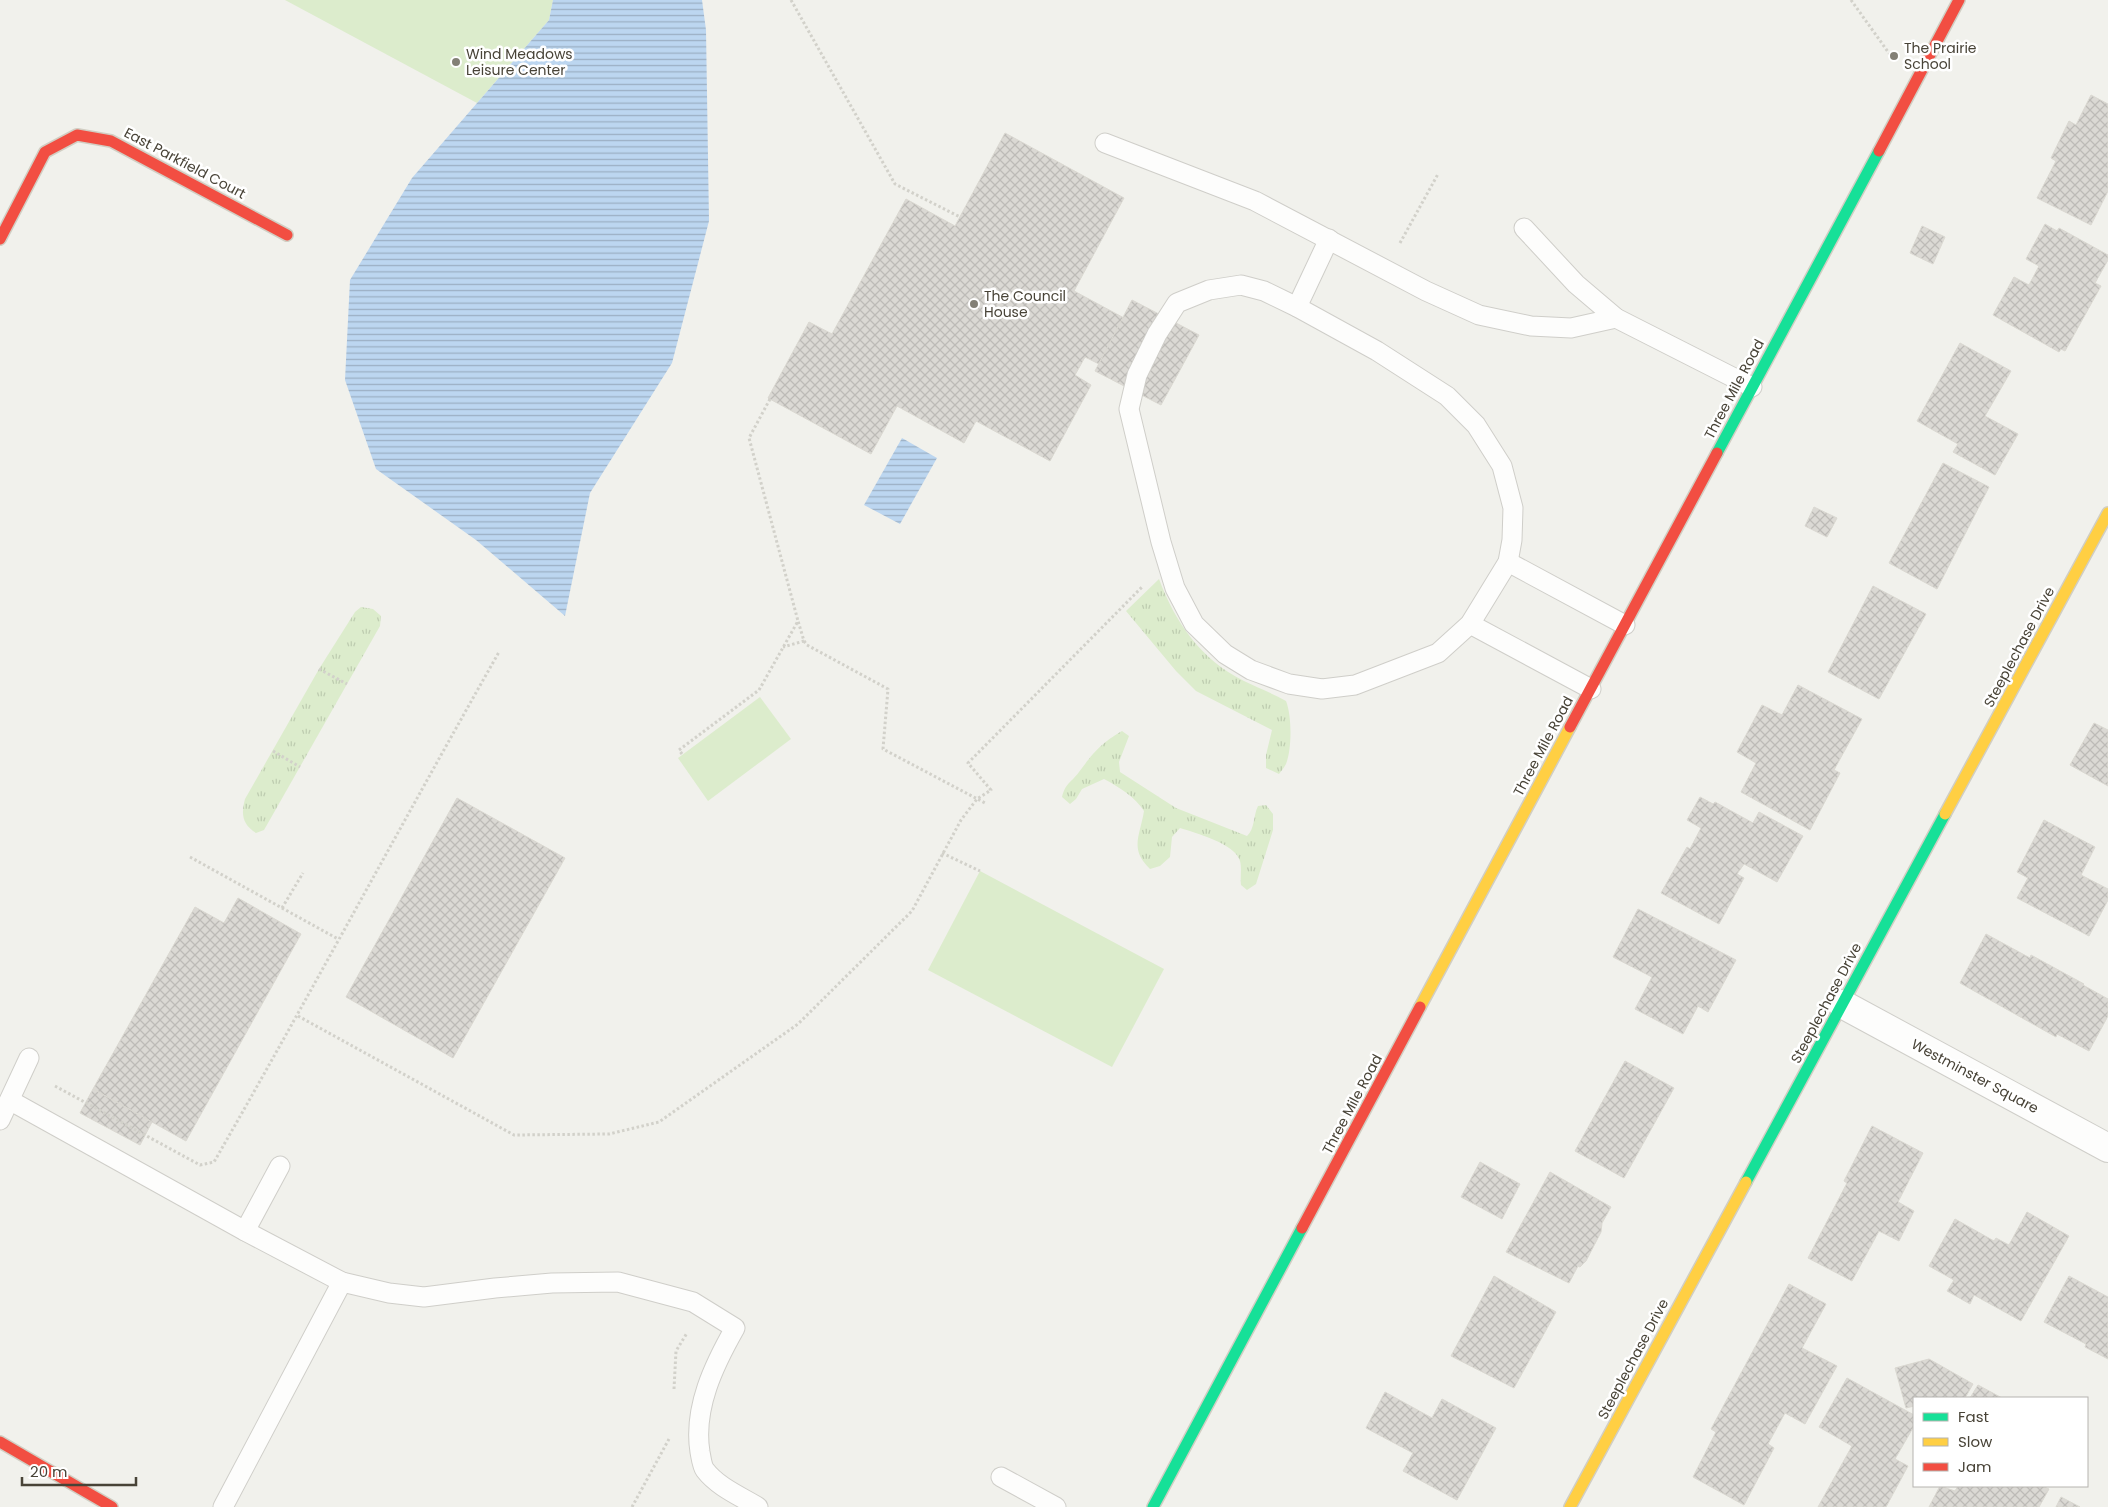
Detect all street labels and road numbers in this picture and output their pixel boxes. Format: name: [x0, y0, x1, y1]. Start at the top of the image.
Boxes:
street label: East Parkfield Court: [121, 122, 249, 204]
street label: Three Mile Road: [1699, 335, 1769, 443]
street label: Steeplechase Drive: [1979, 583, 2059, 711]
street label: Three Mile Road: [1508, 692, 1578, 800]
street label: Steeplechase Drive: [1786, 939, 1866, 1067]
street label: Westminster Square: [1908, 1034, 2042, 1118]
street label: Three Mile Road: [1317, 1050, 1387, 1158]
street label: Steeplechase Drive: [1593, 1295, 1673, 1423]

